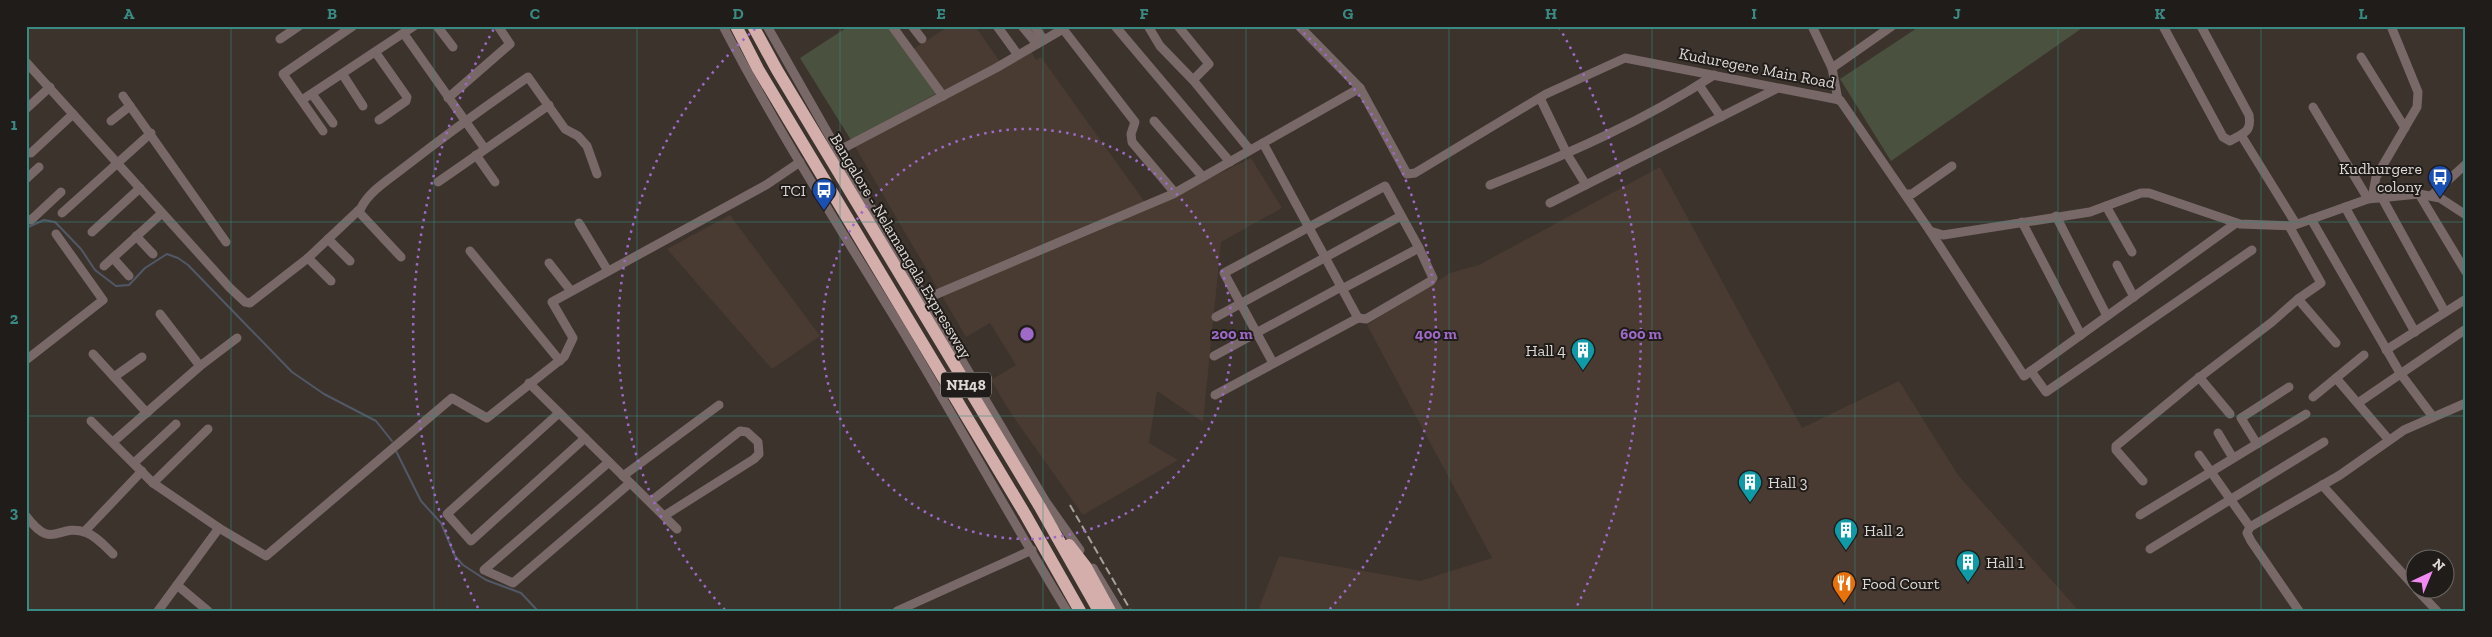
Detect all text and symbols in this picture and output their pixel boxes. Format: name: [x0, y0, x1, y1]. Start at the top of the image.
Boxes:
text: A: [124, 4, 135, 23]
text: B: [327, 4, 337, 23]
text: C: [530, 4, 540, 23]
text: D: [732, 4, 744, 23]
text: E: [936, 4, 946, 23]
text: F: [1139, 4, 1149, 23]
text: G: [1343, 4, 1354, 23]
text: H: [1545, 4, 1557, 23]
text: I: [1751, 4, 1757, 23]
text: J: [1953, 4, 1961, 23]
text: K: [2155, 4, 2166, 23]
text: L: [2359, 4, 2368, 23]
street label: Kuduregere Main Road: [1677, 44, 1837, 93]
text: 1: [11, 115, 18, 134]
street label: Bangalore - Nelamangala Expressway: [826, 130, 976, 363]
place label: Kudhurgere colony: [2339, 159, 2423, 196]
bus stop icon: Kudhurgere colony: [2427, 164, 2453, 198]
bus stop icon: TCI: [811, 177, 837, 211]
place label: TCI: [781, 181, 806, 200]
text: 2: [10, 309, 19, 328]
centre of rings: [1018, 325, 1036, 343]
text: 200 m: [1211, 325, 1253, 343]
text: 400 m: [1415, 325, 1457, 343]
text: 600 m: [1620, 325, 1662, 343]
building icon: Hall 4: [1570, 337, 1596, 371]
place label: Hall 4: [1526, 341, 1566, 360]
road number: NH48: [941, 372, 991, 398]
building icon: Hall 3: [1737, 469, 1763, 503]
place label: Hall 3: [1768, 473, 1808, 492]
text: 3: [10, 503, 19, 522]
building icon: Hall 2: [1833, 517, 1859, 551]
place label: Hall 2: [1864, 521, 1904, 540]
building icon: Hall 1: [1955, 549, 1981, 583]
north arrow: [2404, 550, 2454, 600]
place label: Hall 1: [1986, 553, 2024, 572]
text: N: [2429, 555, 2449, 575]
restaurant icon: Food Court: [1831, 570, 1857, 604]
place label: Food Court: [1862, 574, 1940, 593]

